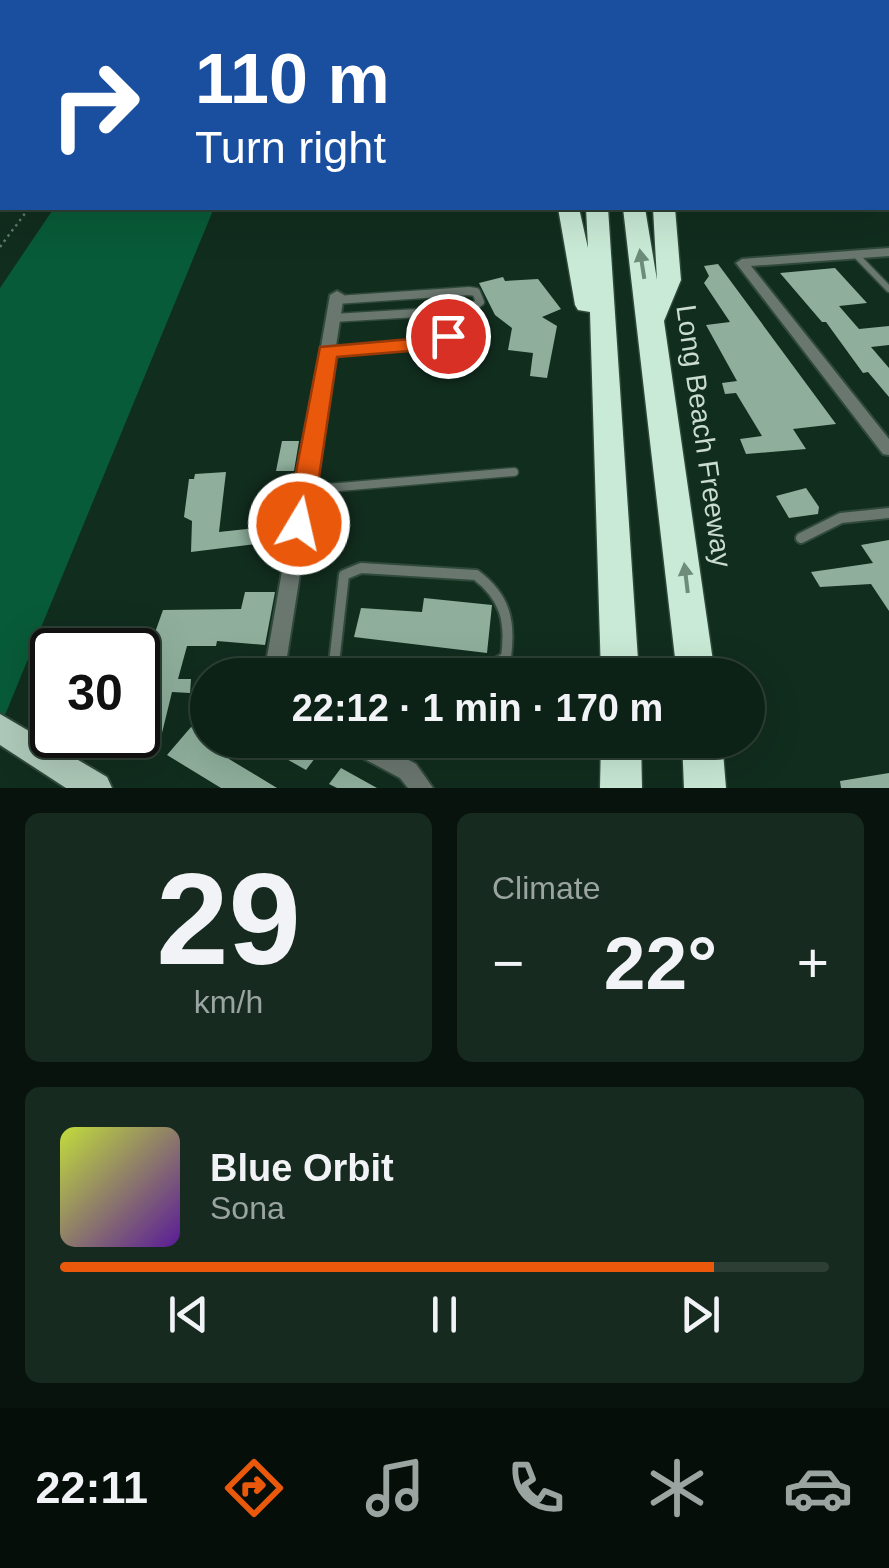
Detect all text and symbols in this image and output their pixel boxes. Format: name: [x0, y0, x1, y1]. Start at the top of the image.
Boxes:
icon: right: [30, 40, 160, 170]
text: 110 m: [195, 40, 390, 118]
text: Turn right: [195, 122, 386, 173]
one-way arrow: [634, 248, 649, 279]
pin: [406, 294, 491, 379]
street label: Long Beach Freeway: [670, 303, 738, 569]
icon: arrive: [421, 309, 476, 364]
position arrow: [247, 472, 351, 576]
one-way arrow: [678, 562, 694, 593]
speed limit sign: 30: [30, 628, 160, 758]
text: 22:12 · 1 min · 170 m: [292, 687, 663, 729]
text: 29: [156, 846, 301, 992]
text: Climate: [492, 870, 600, 906]
text: 22°: [604, 921, 717, 1005]
text: −: [492, 932, 524, 994]
text: +: [797, 932, 829, 994]
text: km/h: [194, 984, 263, 1020]
text: Blue Orbit: [210, 1147, 394, 1189]
text: Sona: [210, 1190, 285, 1226]
icon: previous: [161, 1287, 216, 1342]
icon: pause: [417, 1287, 472, 1342]
icon: next: [673, 1287, 728, 1342]
icon: directions: [219, 1453, 289, 1523]
icon: music: [360, 1453, 430, 1523]
icon: phone: [501, 1453, 571, 1523]
icon: climate: [642, 1453, 712, 1523]
icon: car: [783, 1453, 853, 1523]
text: 22:11: [36, 1462, 148, 1513]

